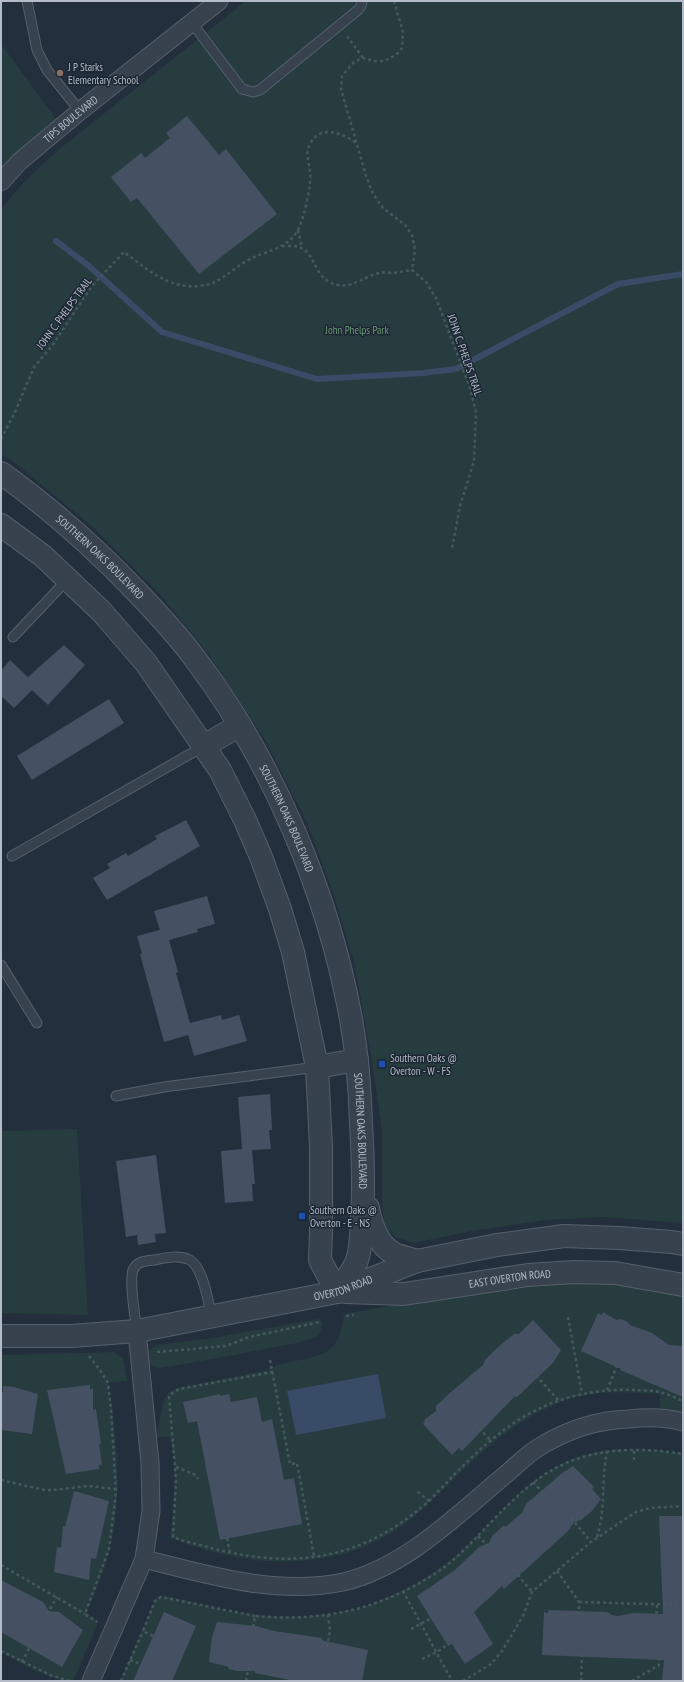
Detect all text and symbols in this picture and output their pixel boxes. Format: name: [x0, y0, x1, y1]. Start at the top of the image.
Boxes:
place label: J P Starks Elementary School: [67, 60, 139, 87]
marker: J P Starks Elementary School: [55, 68, 65, 78]
street label: TIPS BOULEVARD: [40, 92, 101, 146]
street label: JOHN C. PHELPS TRAIL: [33, 274, 95, 353]
street label: JOHN C. PHELPS TRAIL: [444, 311, 486, 398]
park label: John Phelps Park: [324, 323, 389, 337]
street label: SOUTHERN OAKS BOULEVARD: [53, 512, 147, 602]
street label: SOUTHERN OAKS BOULEVARD: [256, 762, 317, 874]
place label: Southern Oaks @ Overton - W - FS: [390, 1051, 457, 1078]
marker: Southern Oaks @ Overton - W - FS: [377, 1059, 387, 1069]
street label: SOUTHERN OAKS BOULEVARD: [351, 1072, 370, 1189]
place label: Southern Oaks @ Overton - E - NS: [310, 1203, 377, 1230]
marker: Southern Oaks @ Overton - E - NS: [297, 1211, 307, 1221]
street label: EAST OVERTON ROAD: [468, 1267, 551, 1291]
street label: OVERTON ROAD: [313, 1272, 375, 1303]

